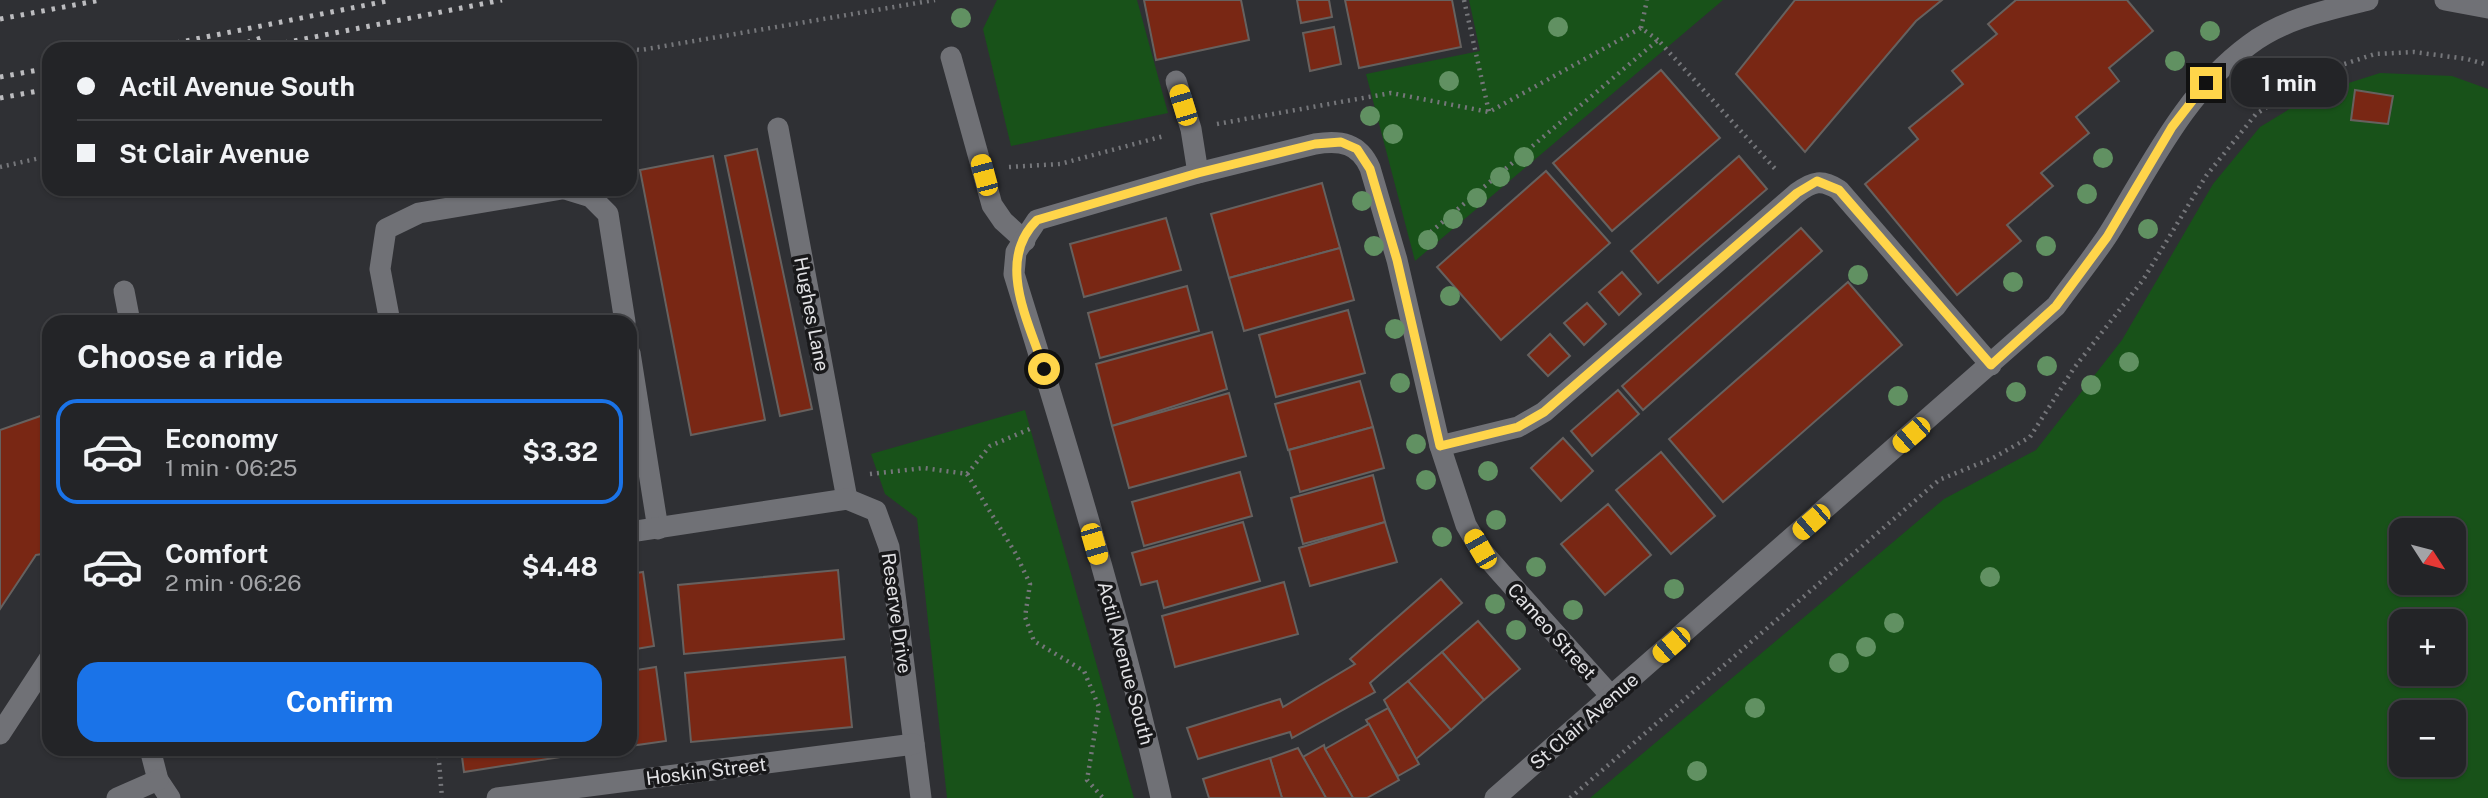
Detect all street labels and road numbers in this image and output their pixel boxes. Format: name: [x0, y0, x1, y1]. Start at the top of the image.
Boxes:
street label: Hughes Lane: [790, 255, 834, 373]
street label: Reserve Drive: [878, 551, 916, 675]
street label: Actil Avenue South: [1094, 579, 1158, 747]
street label: Cameo Street: [1503, 579, 1601, 683]
street label: St Clair Avenue: [1526, 668, 1642, 774]
street label: Hoskin Street: [644, 753, 768, 789]

